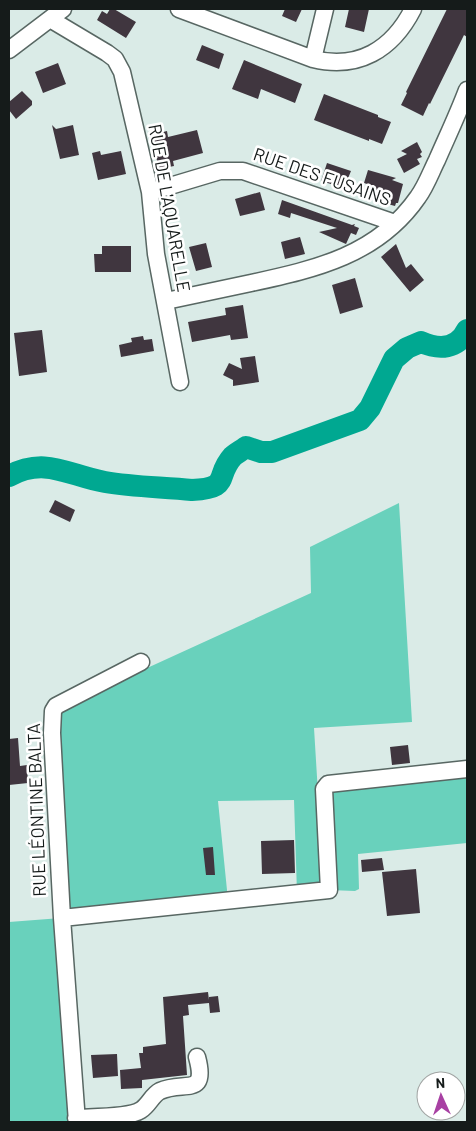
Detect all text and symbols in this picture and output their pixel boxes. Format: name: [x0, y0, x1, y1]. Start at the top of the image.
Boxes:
street label: RUE DE L'AQUARELLE: [144, 122, 196, 294]
street label: RUE DES FUSAINS: [251, 142, 394, 210]
street label: RUE LÉONTINE BALTA: [22, 723, 50, 897]
north arrow: [416, 1071, 466, 1121]
text: N: [435, 1074, 445, 1091]

